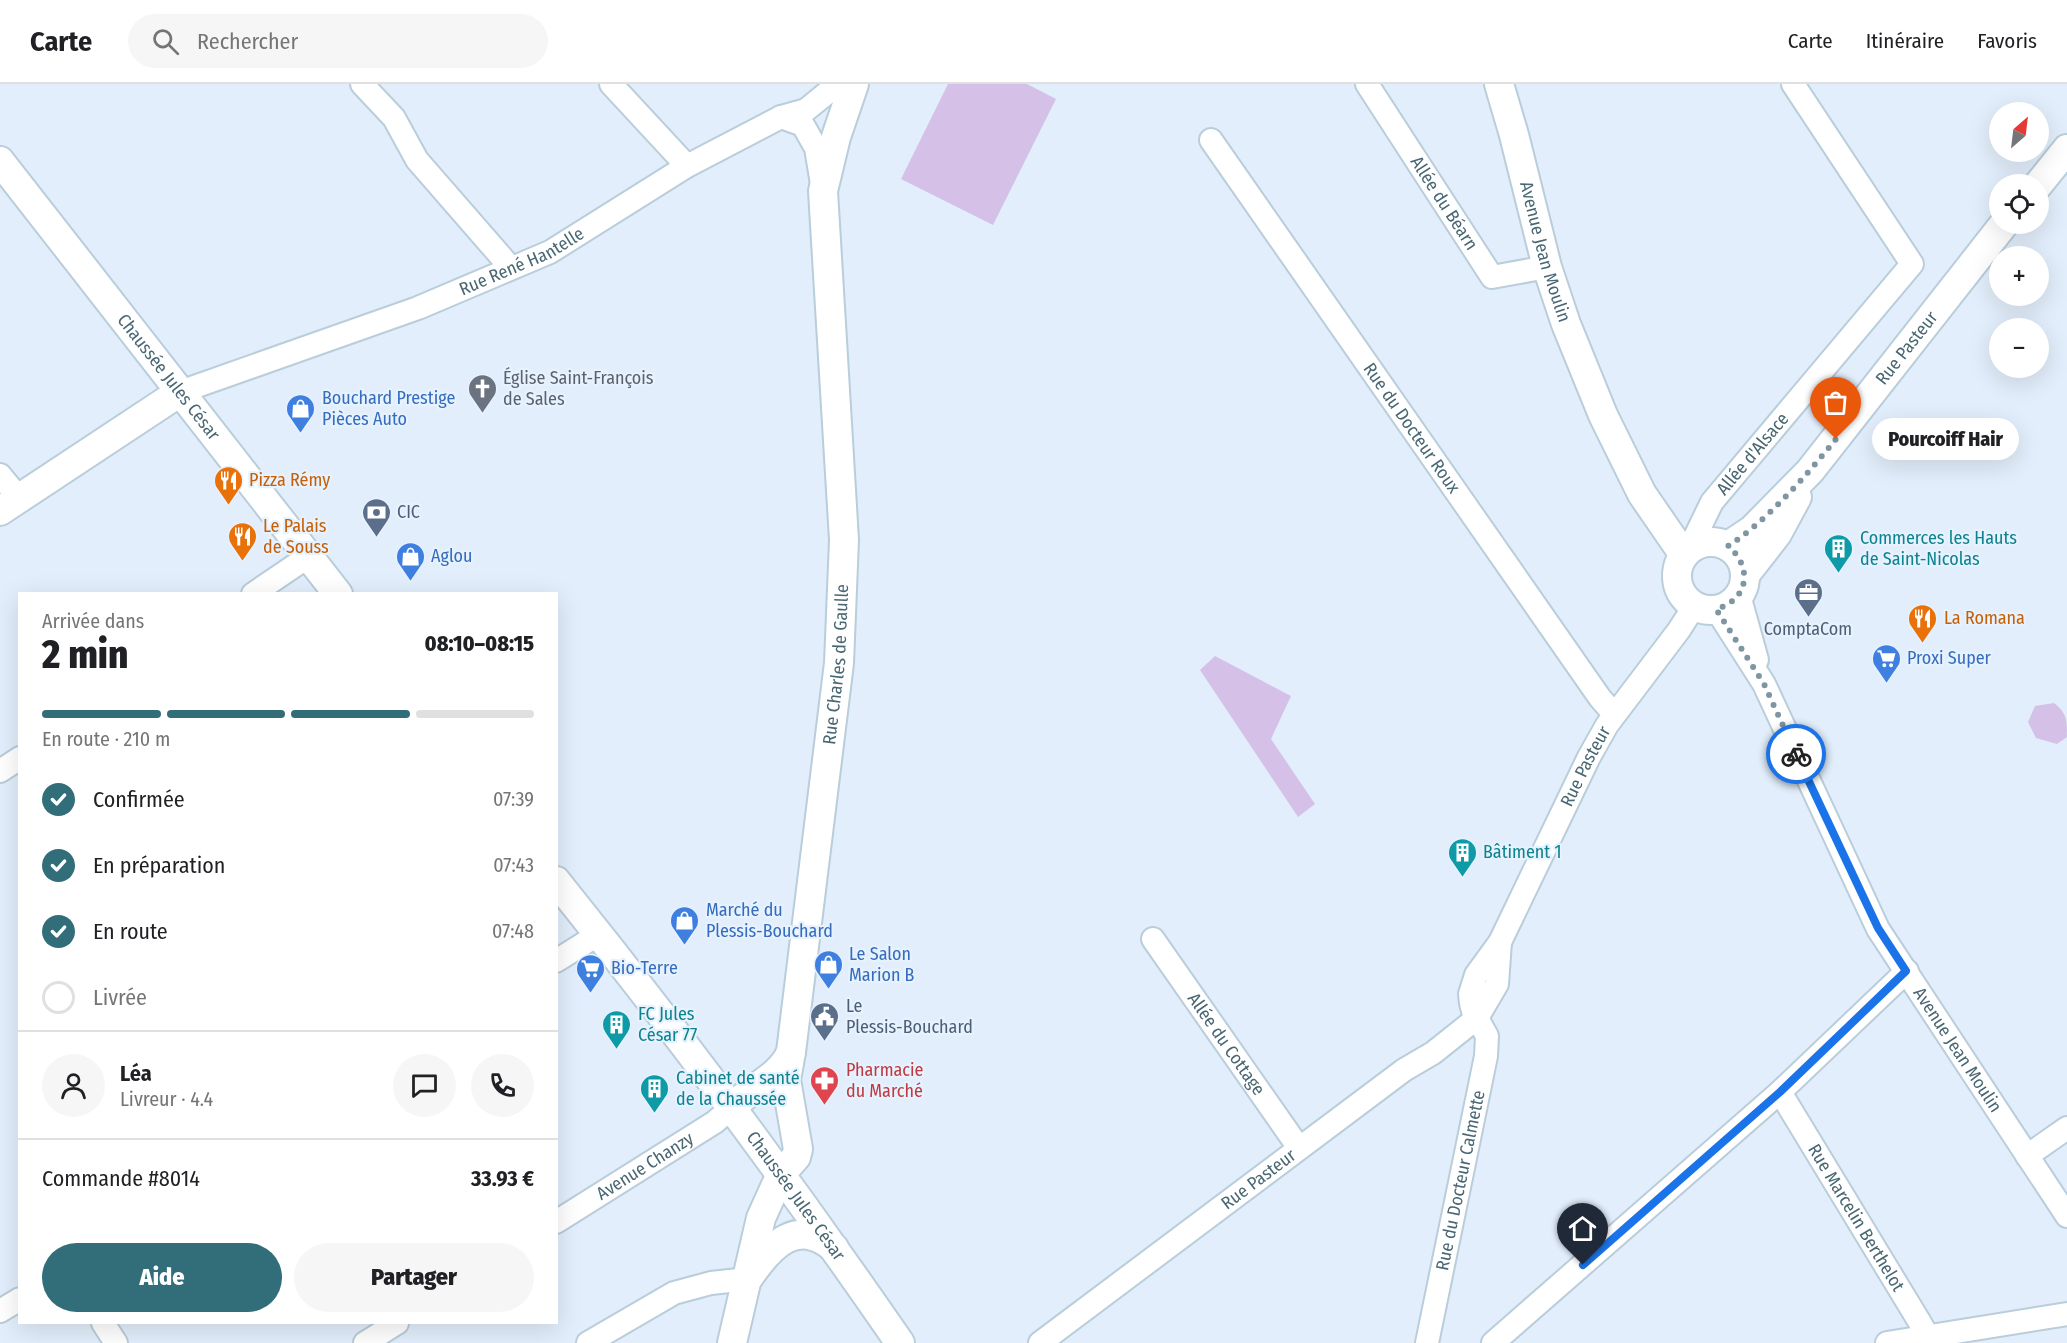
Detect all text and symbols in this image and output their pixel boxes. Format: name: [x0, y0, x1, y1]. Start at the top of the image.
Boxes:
search box: [128, 14, 548, 68]
text: Carte: [30, 25, 92, 58]
icon: search: [149, 25, 182, 58]
text: Rechercher: [197, 28, 298, 55]
text: Carte: [1788, 28, 1833, 54]
text: Itinéraire: [1866, 28, 1944, 54]
text: Favoris: [1977, 28, 2037, 54]
north arrow: [1989, 102, 2049, 162]
map controls: [1989, 102, 2049, 378]
street label: Allée du Béarn: [1406, 152, 1483, 254]
button: locate: [1989, 174, 2049, 234]
street label: Avenue Jean Moulin: [1515, 179, 1576, 325]
street label: Rue René Hantelle: [456, 222, 588, 300]
button: +: [1989, 246, 2049, 306]
street label: Rue Pasteur: [1871, 306, 1943, 389]
street label: Chaussée Jules César: [112, 309, 225, 445]
button: −: [1989, 318, 2049, 378]
street label: Rue du Docteur Roux: [1359, 358, 1465, 498]
place label: Église Saint-François de Sales: [503, 366, 654, 410]
church icon: Église Saint-François de Sales: [466, 372, 498, 414]
pin: [1810, 377, 1861, 439]
icon: bag: [1819, 386, 1852, 419]
place label: Bouchard Prestige Pièces Auto: [322, 387, 455, 430]
shop icon: Bouchard Prestige Pièces Auto: [285, 392, 317, 434]
street label: Allée d'Alsace: [1712, 408, 1793, 499]
callout: Pourcoiff Hair: [1872, 418, 2019, 460]
text: Pourcoiff Hair: [1888, 427, 2003, 451]
restaurant icon: Pizza Rémy: [212, 464, 244, 506]
place label: Pizza Rémy: [249, 469, 330, 491]
bank icon: CIC: [360, 496, 392, 538]
place label: CIC: [397, 501, 420, 523]
place label: Le Palais de Souss: [263, 515, 329, 558]
restaurant icon: Le Palais de Souss: [226, 520, 258, 562]
place label: Commerces les Hauts de Saint-Nicolas: [1860, 527, 2017, 570]
building icon: Commerces les Hauts de Saint-Nicolas: [1823, 532, 1855, 574]
shop icon: Aglou: [394, 540, 426, 582]
place label: Aglou: [431, 545, 472, 567]
office icon: ComptaCom: [1792, 576, 1824, 618]
street label: Rue Charles de Gaulle: [818, 583, 853, 746]
restaurant icon: La Romana: [1907, 602, 1939, 644]
place label: La Romana: [1944, 607, 2025, 629]
text: Arrivée dans: [42, 609, 144, 633]
place label: ComptaCom: [1764, 618, 1852, 640]
text: 08:10–08:15: [425, 630, 534, 657]
text: 2 min: [42, 632, 128, 678]
supermarket icon: Proxi Super: [1870, 642, 1902, 684]
place label: Proxi Super: [1907, 647, 1992, 669]
street label: Rue Pasteur: [1556, 722, 1615, 810]
courier: [1766, 724, 1826, 784]
text: En route · 210 m: [42, 727, 170, 751]
icon: bike: [1780, 738, 1813, 771]
icon: check: [42, 783, 75, 816]
text: Confirmée: [93, 786, 185, 813]
text: 07:39: [493, 787, 534, 811]
building icon: Bâtiment 1: [1446, 836, 1478, 878]
place label: Bâtiment 1: [1483, 841, 1561, 863]
icon: check: [42, 849, 75, 882]
text: En préparation: [93, 852, 225, 879]
text: 07:43: [493, 853, 534, 877]
place label: Marché du Plessis-Bouchard: [706, 899, 833, 942]
shop icon: Marché du Plessis-Bouchard: [669, 904, 701, 946]
icon: check: [42, 915, 75, 948]
text: En route: [93, 918, 168, 945]
text: 07:48: [492, 919, 534, 943]
place label: Le Salon Marion B: [849, 943, 915, 986]
shop icon: Le Salon Marion B: [812, 948, 844, 990]
supermarket icon: Bio-Terre: [574, 952, 606, 994]
place label: Bio-Terre: [611, 957, 678, 979]
street label: Avenue Jean Moulin: [1909, 983, 2007, 1117]
text: Livrée: [93, 984, 147, 1011]
street label: Allée du Cottage: [1183, 988, 1270, 1099]
place label: Le Plessis-Bouchard: [846, 995, 973, 1038]
public building icon: Le Plessis-Bouchard: [809, 1000, 841, 1042]
place label: FC Jules César 77: [638, 1003, 697, 1046]
building icon: FC Jules César 77: [601, 1008, 633, 1050]
button: person: [42, 1054, 105, 1117]
button: chat: [393, 1054, 456, 1117]
button: phone: [471, 1054, 534, 1117]
place label: Pharmacie du Marché: [846, 1059, 924, 1102]
text: Léa: [120, 1060, 152, 1087]
pharmacy icon: Pharmacie du Marché: [809, 1064, 841, 1106]
place label: Cabinet de santé de la Chaussée: [676, 1067, 800, 1110]
building icon: Cabinet de santé de la Chaussée: [639, 1072, 671, 1114]
text: Livreur · 4.4: [120, 1087, 213, 1111]
street label: Rue du Docteur Calmette: [1431, 1088, 1490, 1272]
street label: Avenue Chanzy: [592, 1127, 697, 1205]
street label: Chaussée Jules César: [742, 1127, 850, 1265]
street label: Rue Marcelin Berthelot: [1803, 1140, 1909, 1295]
street label: Rue Pasteur: [1217, 1144, 1301, 1214]
text: Commande #8014: [42, 1165, 200, 1192]
text: 33.93 €: [471, 1165, 534, 1192]
pin: [1557, 1203, 1608, 1265]
icon: home: [1566, 1212, 1599, 1245]
button: Aide: [42, 1243, 282, 1312]
button: Partager: [294, 1243, 534, 1312]

